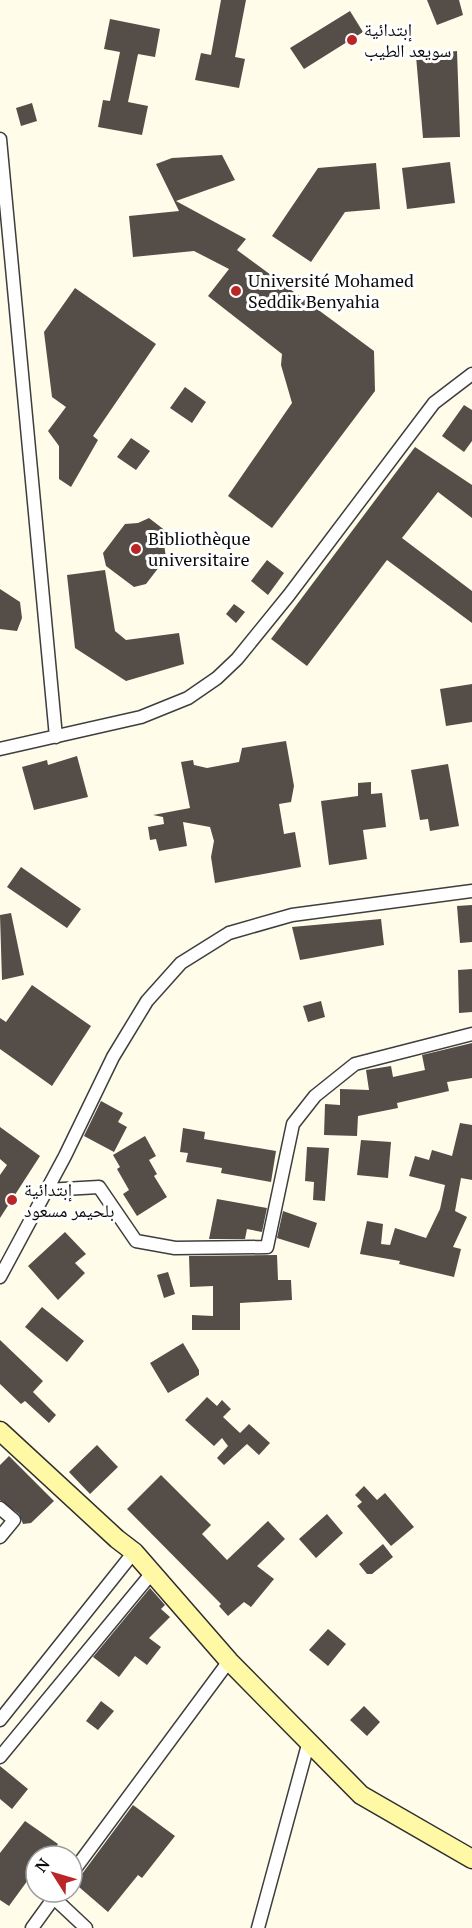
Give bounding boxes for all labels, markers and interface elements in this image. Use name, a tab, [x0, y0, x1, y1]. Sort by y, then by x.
place label: إبتدائية سويعد الطيب	[364, 17, 451, 62]
marker: إبتدائية سويعد الطيب	[345, 33, 359, 47]
place label: Université Mohamed Seddik Benyahia	[248, 268, 414, 313]
marker: Université Mohamed Seddik Benyahia	[229, 284, 243, 298]
place label: Bibliothèque universitaire	[148, 526, 250, 571]
marker: Bibliothèque universitaire	[129, 542, 143, 556]
place label: إبتدائية بلحيمر مسعود	[24, 1177, 114, 1222]
marker: إبتدائية بلحيمر مسعود	[5, 1193, 19, 1207]
north arrow	[24, 1844, 84, 1904]
text: N	[30, 1854, 54, 1876]

